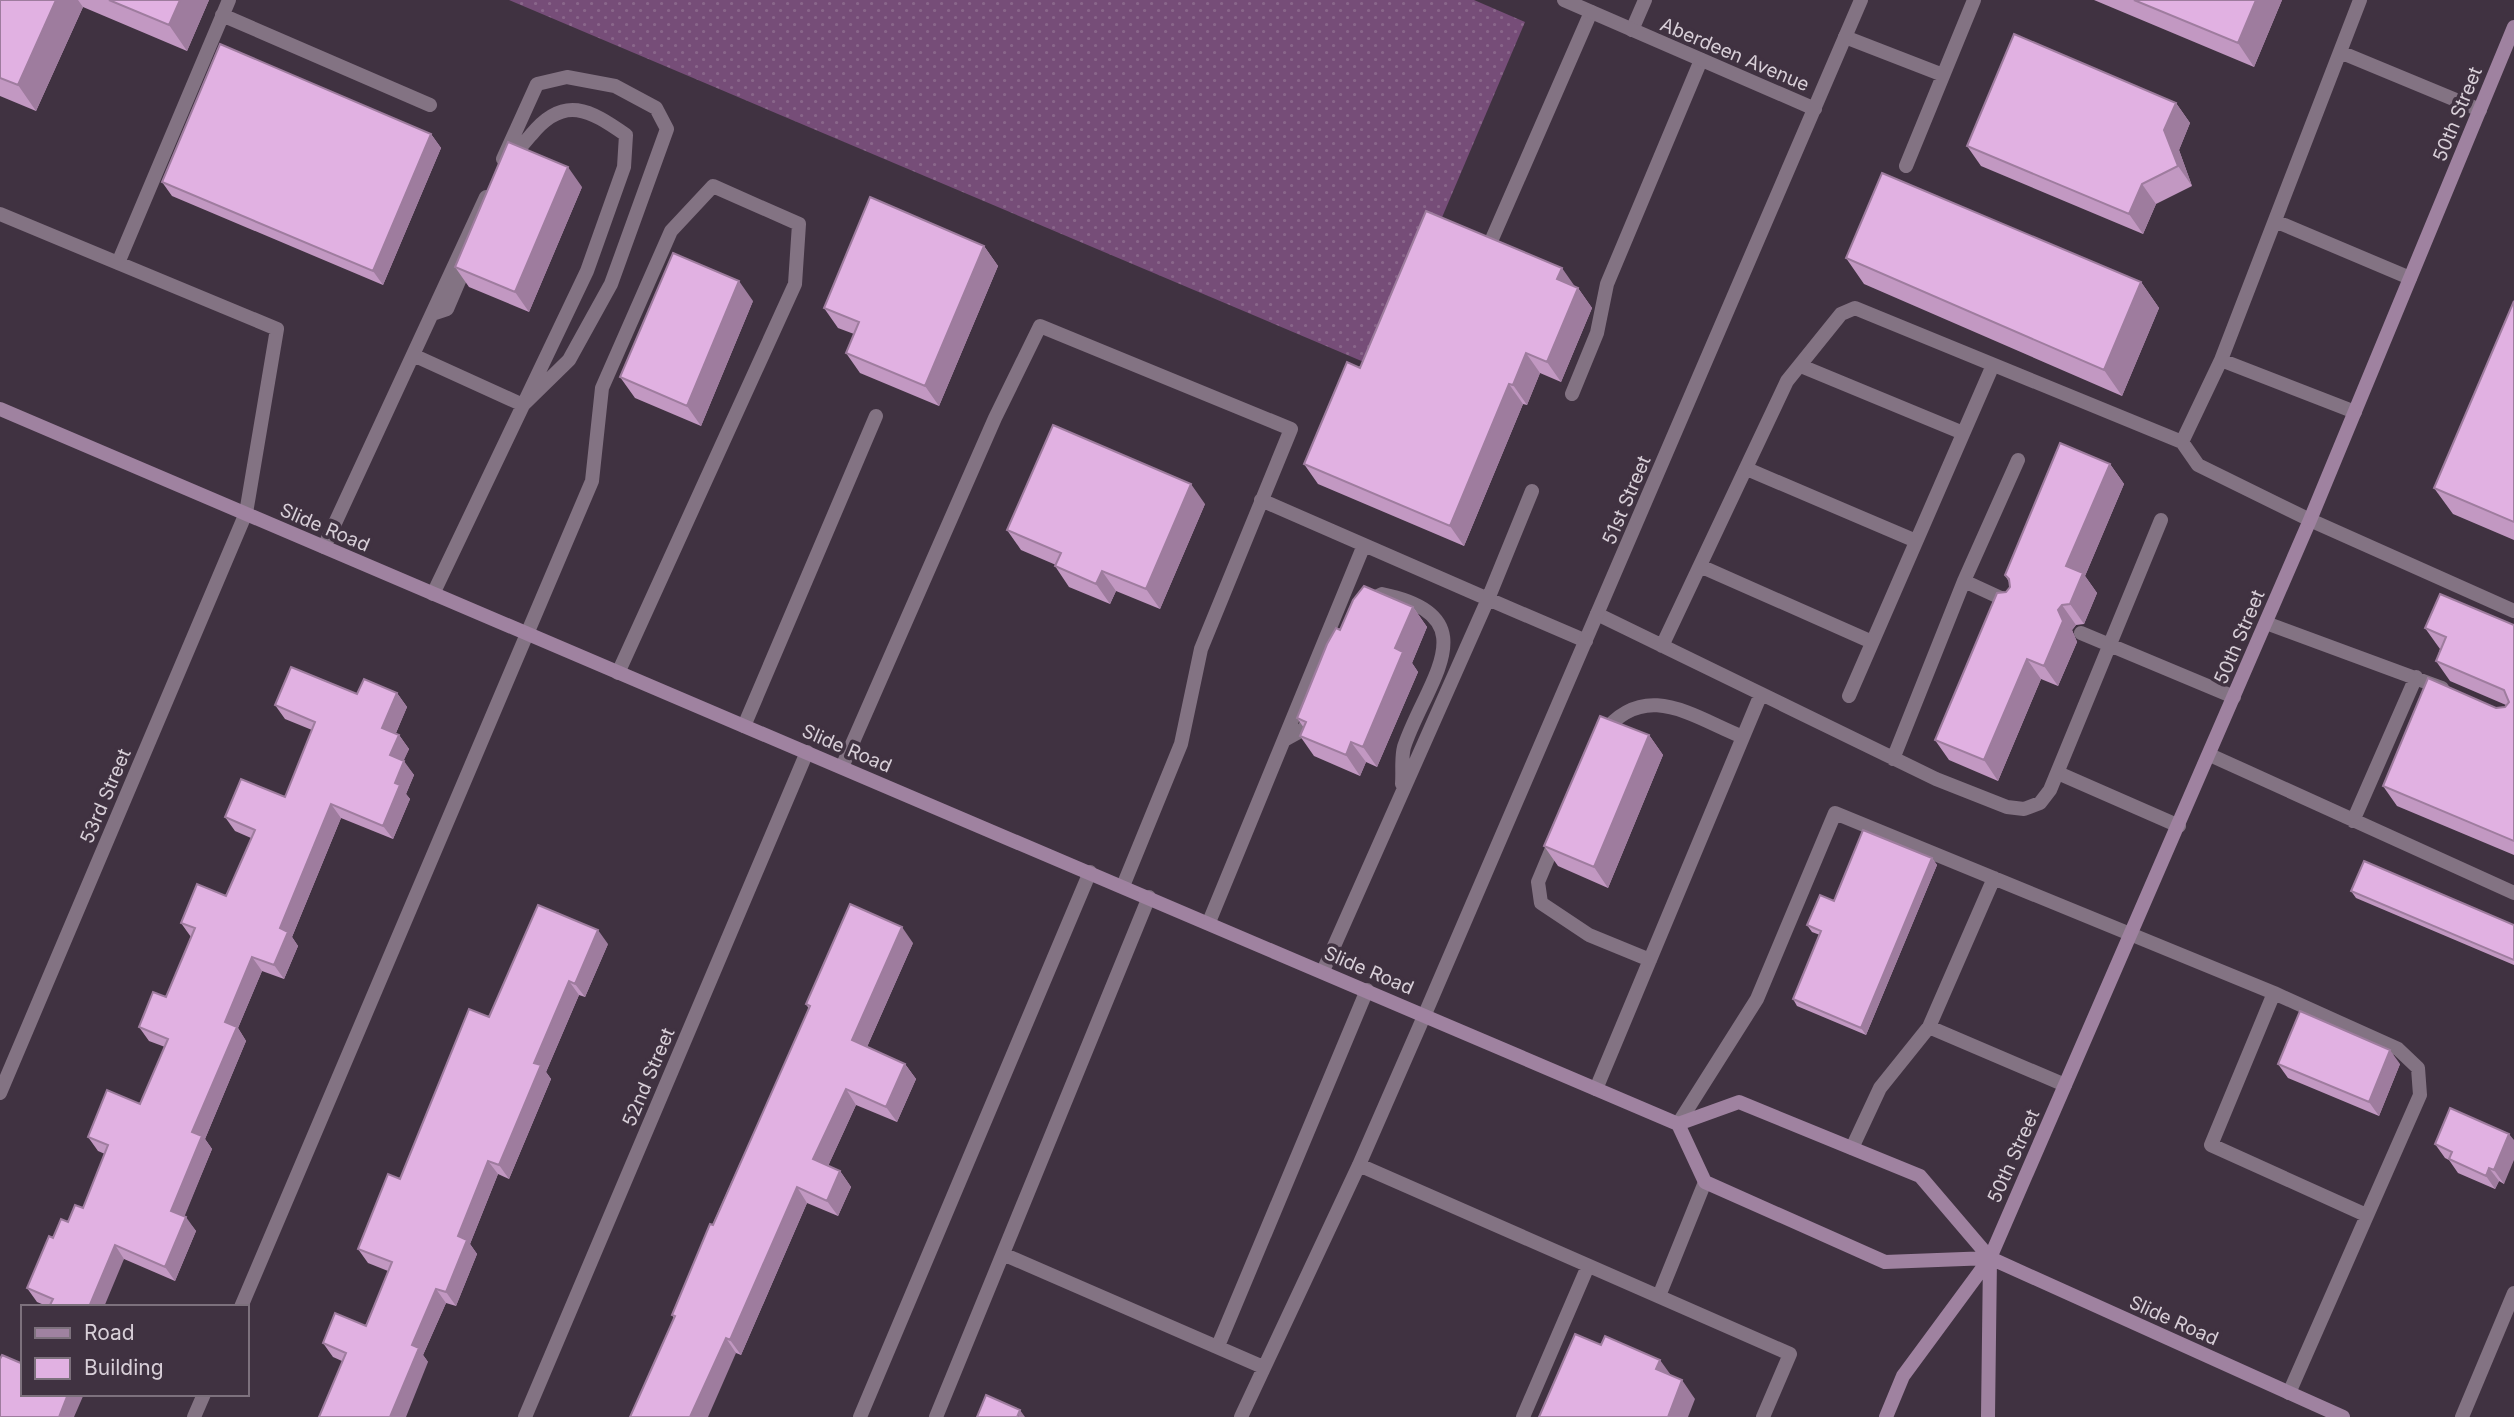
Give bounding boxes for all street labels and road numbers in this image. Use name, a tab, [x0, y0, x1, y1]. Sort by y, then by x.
street label: Aberdeen Avenue	[1657, 13, 1813, 96]
street label: 50th Street	[2428, 63, 2487, 165]
street label: 51st Street	[1597, 452, 1656, 548]
street label: Slide Road	[276, 498, 373, 557]
street label: 50th Street	[2209, 587, 2270, 688]
street label: Slide Road	[798, 719, 895, 778]
street label: 53rd Street	[75, 745, 136, 847]
street label: Slide Road	[1320, 941, 1417, 1000]
street label: 52nd Street	[617, 1024, 680, 1130]
street label: 50th Street	[1983, 1106, 2044, 1207]
street label: Slide Road	[2126, 1291, 2222, 1350]

